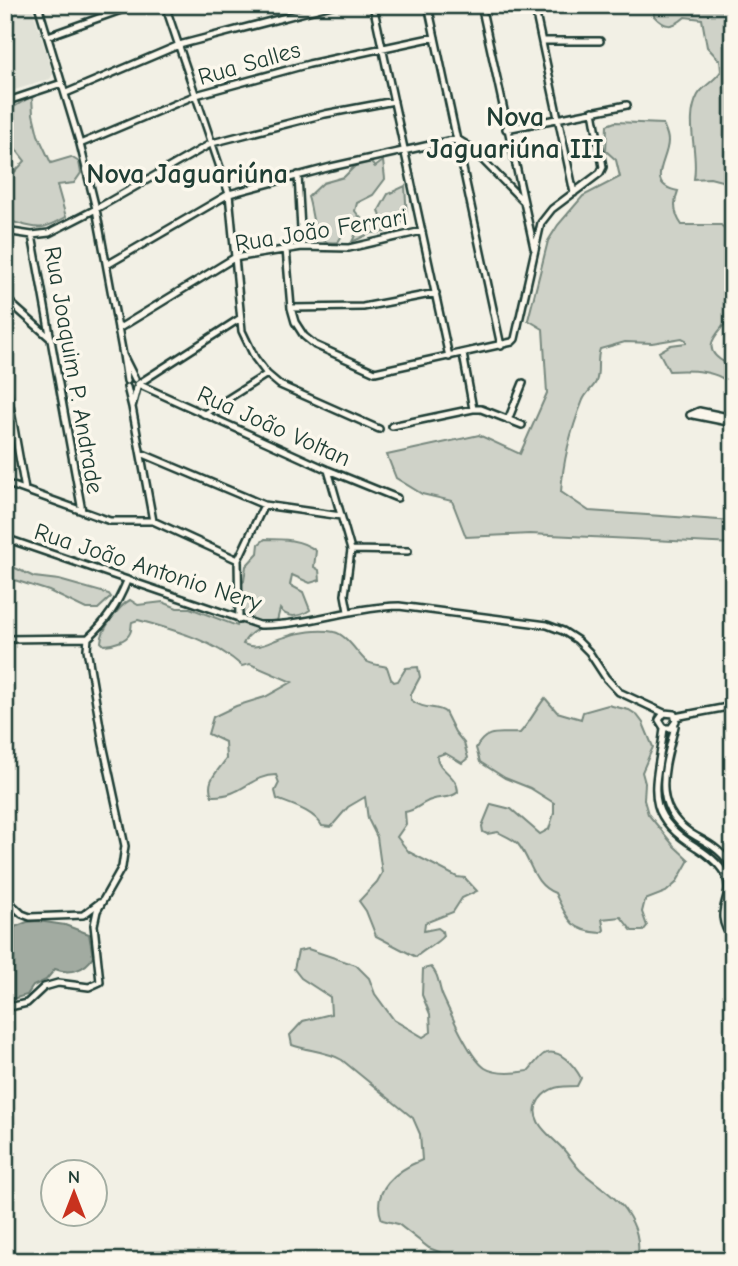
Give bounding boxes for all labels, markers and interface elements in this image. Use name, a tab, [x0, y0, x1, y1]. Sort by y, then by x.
street label: Rua Salles	[195, 35, 303, 91]
district label: Nova Jaguariúna III	[426, 101, 604, 165]
district label: Nova Jaguariúna	[86, 158, 288, 190]
street label: Rua João Ferrari	[233, 203, 409, 257]
street label: Rua Joaquim P. Andrade	[38, 244, 110, 496]
street label: Rua João Voltan	[193, 380, 355, 472]
street label: Rua João Antonio Nery	[31, 517, 265, 617]
north arrow	[38, 1158, 108, 1228]
text: N	[68, 1166, 80, 1188]

